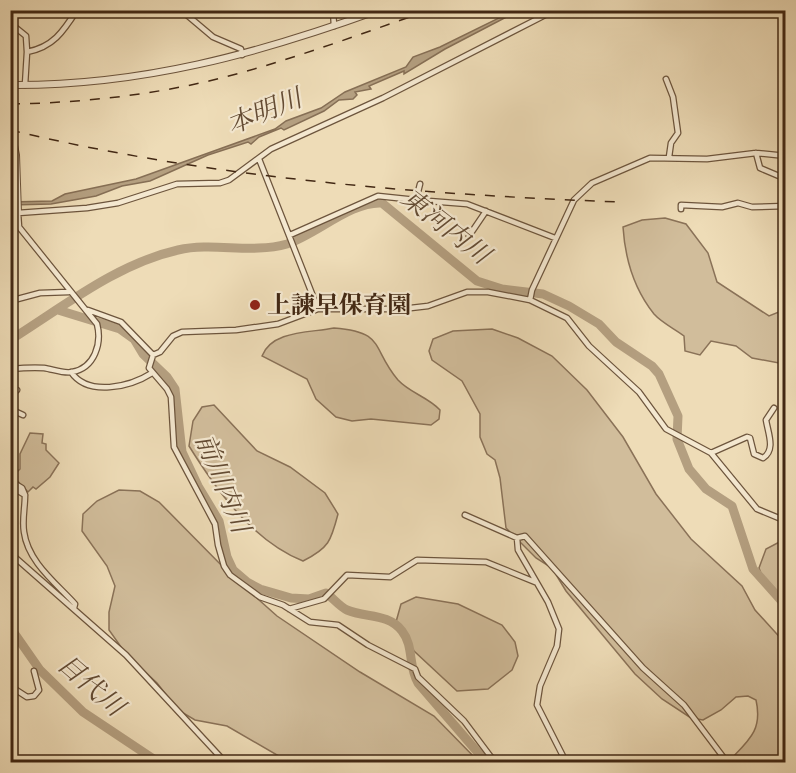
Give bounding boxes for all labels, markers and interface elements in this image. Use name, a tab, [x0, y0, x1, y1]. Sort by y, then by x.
water label: 本明川	[222, 80, 310, 144]
water label: 東河内川	[393, 181, 499, 276]
place label: 上諫早保育園	[267, 290, 411, 324]
marker: 上諫早保育園	[248, 298, 262, 312]
water label: 前川内川	[185, 429, 258, 541]
water label: 目代川	[48, 647, 133, 728]

